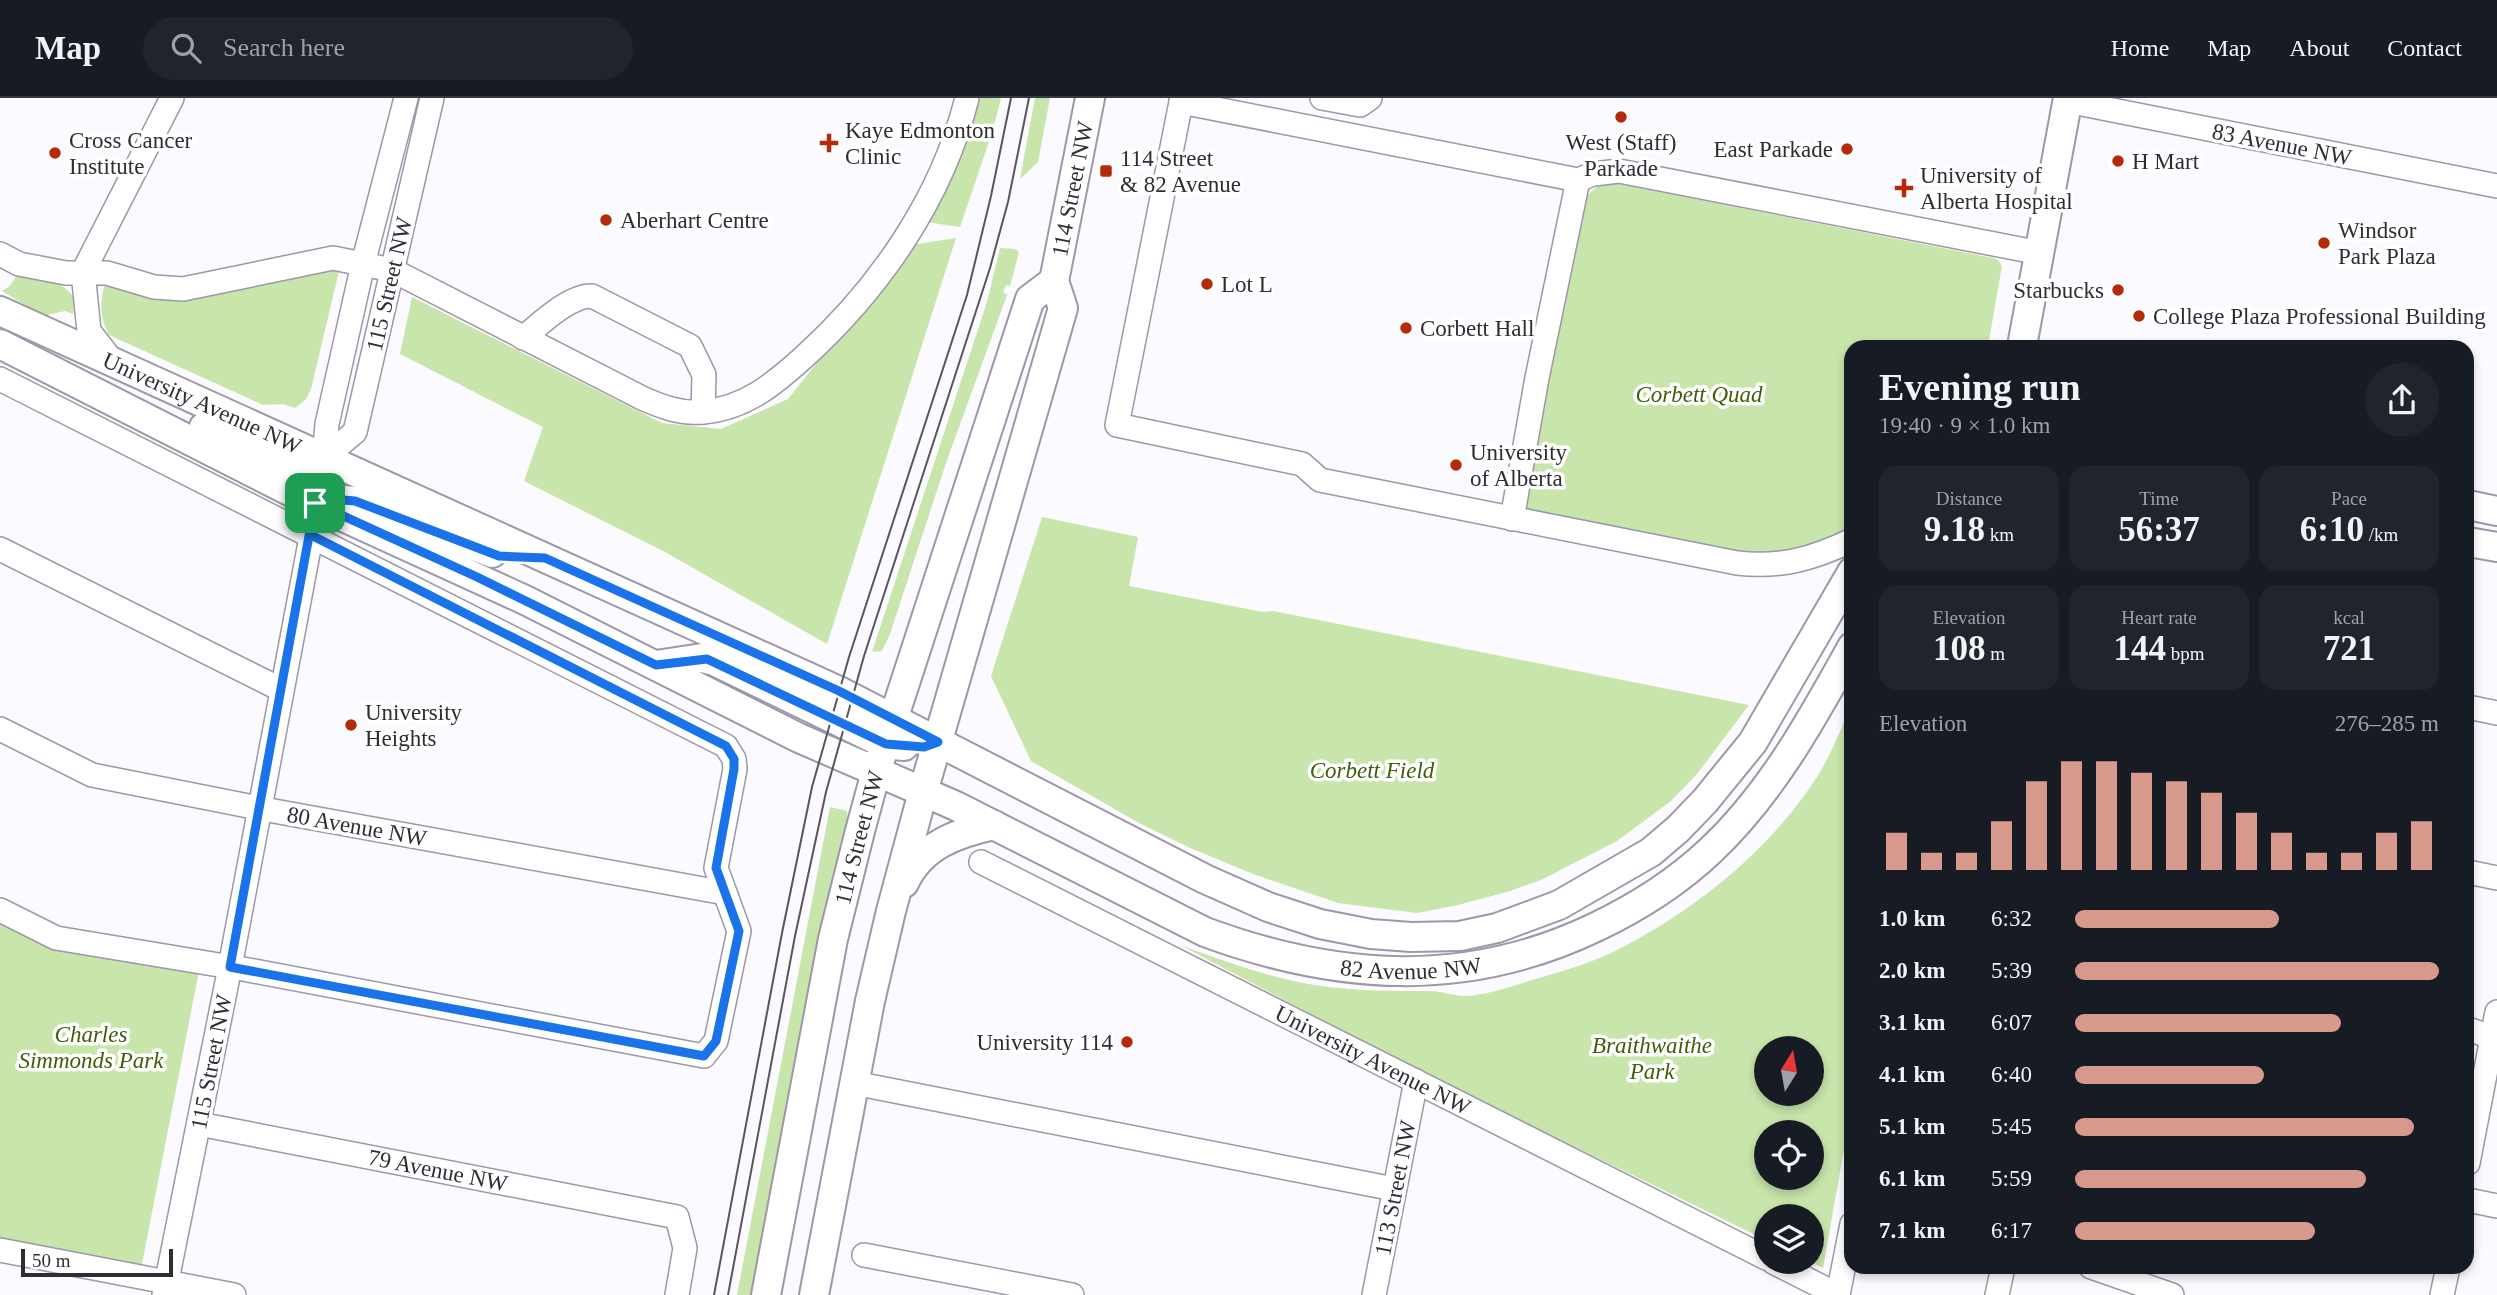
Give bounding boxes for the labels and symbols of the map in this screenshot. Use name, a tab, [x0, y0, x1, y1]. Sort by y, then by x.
marker: West (Staff) Parkade	[1613, 109, 1629, 125]
place label: Kaye Edmonton Clinic	[845, 118, 996, 169]
street label: 114 Street NW	[1047, 119, 1098, 259]
street label: 83 Avenue NW	[2210, 119, 2354, 170]
place label: Cross Cancer Institute	[69, 128, 193, 179]
place label: West (Staff) Parkade	[1566, 130, 1676, 181]
marker: Kaye Edmonton Clinic	[819, 133, 839, 153]
place label: East Parkade	[1714, 137, 1833, 162]
marker: East Parkade	[1839, 141, 1855, 157]
marker: Cross Cancer Institute	[47, 145, 63, 161]
place label: 114 Street & 82 Avenue	[1120, 146, 1241, 197]
place label: H Mart	[2132, 149, 2200, 174]
marker: H Mart	[2110, 153, 2126, 169]
marker: 114 Street & 82 Avenue	[1098, 163, 1114, 179]
place label: University of Alberta Hospital	[1920, 163, 2073, 214]
marker: University of Alberta Hospital	[1894, 178, 1914, 198]
place label: Aberhart Centre	[620, 208, 769, 233]
marker: Aberhart Centre	[598, 212, 614, 228]
street label: 115 Street NW	[362, 214, 417, 354]
place label: Windsor Park Plaza	[2338, 218, 2436, 269]
marker: Windsor Park Plaza	[2316, 235, 2332, 251]
place label: Lot L	[1221, 272, 1273, 297]
marker: Lot L	[1199, 276, 1215, 292]
place label: Starbucks	[2013, 278, 2104, 303]
marker: Starbucks	[2110, 282, 2126, 298]
place label: College Plaza Professional Building	[2153, 304, 2486, 329]
marker: College Plaza Professional Building	[2131, 308, 2147, 324]
place label: Corbett Hall	[1420, 316, 1534, 341]
marker: Corbett Hall	[1398, 320, 1414, 336]
street label: University Avenue NW	[99, 347, 306, 459]
park label: Corbett Quad	[1635, 382, 1763, 407]
place label: University of Alberta	[1470, 440, 1568, 491]
marker: University of Alberta	[1448, 457, 1464, 473]
pin	[285, 473, 345, 533]
place label: University Heights	[365, 700, 463, 751]
marker: University Heights	[343, 717, 359, 733]
park label: Corbett Field	[1310, 758, 1435, 783]
street label: 114 Street NW	[830, 768, 889, 907]
street label: 80 Avenue NW	[285, 802, 429, 851]
street label: 82 Avenue NW	[1339, 953, 1484, 984]
street label: 115 Street NW	[186, 992, 237, 1132]
street label: University Avenue NW	[1271, 1000, 1475, 1120]
park label: Charles Simmonds Park	[18, 1022, 164, 1073]
place label: University 114	[977, 1030, 1113, 1055]
park label: Braithwaithe Park	[1592, 1033, 1712, 1084]
marker: University 114	[1119, 1034, 1135, 1050]
north arrow	[1754, 1036, 1824, 1106]
street label: 113 Street NW	[1370, 1118, 1421, 1258]
street label: 79 Avenue NW	[366, 1145, 510, 1196]
scale bar	[21, 1246, 173, 1278]

